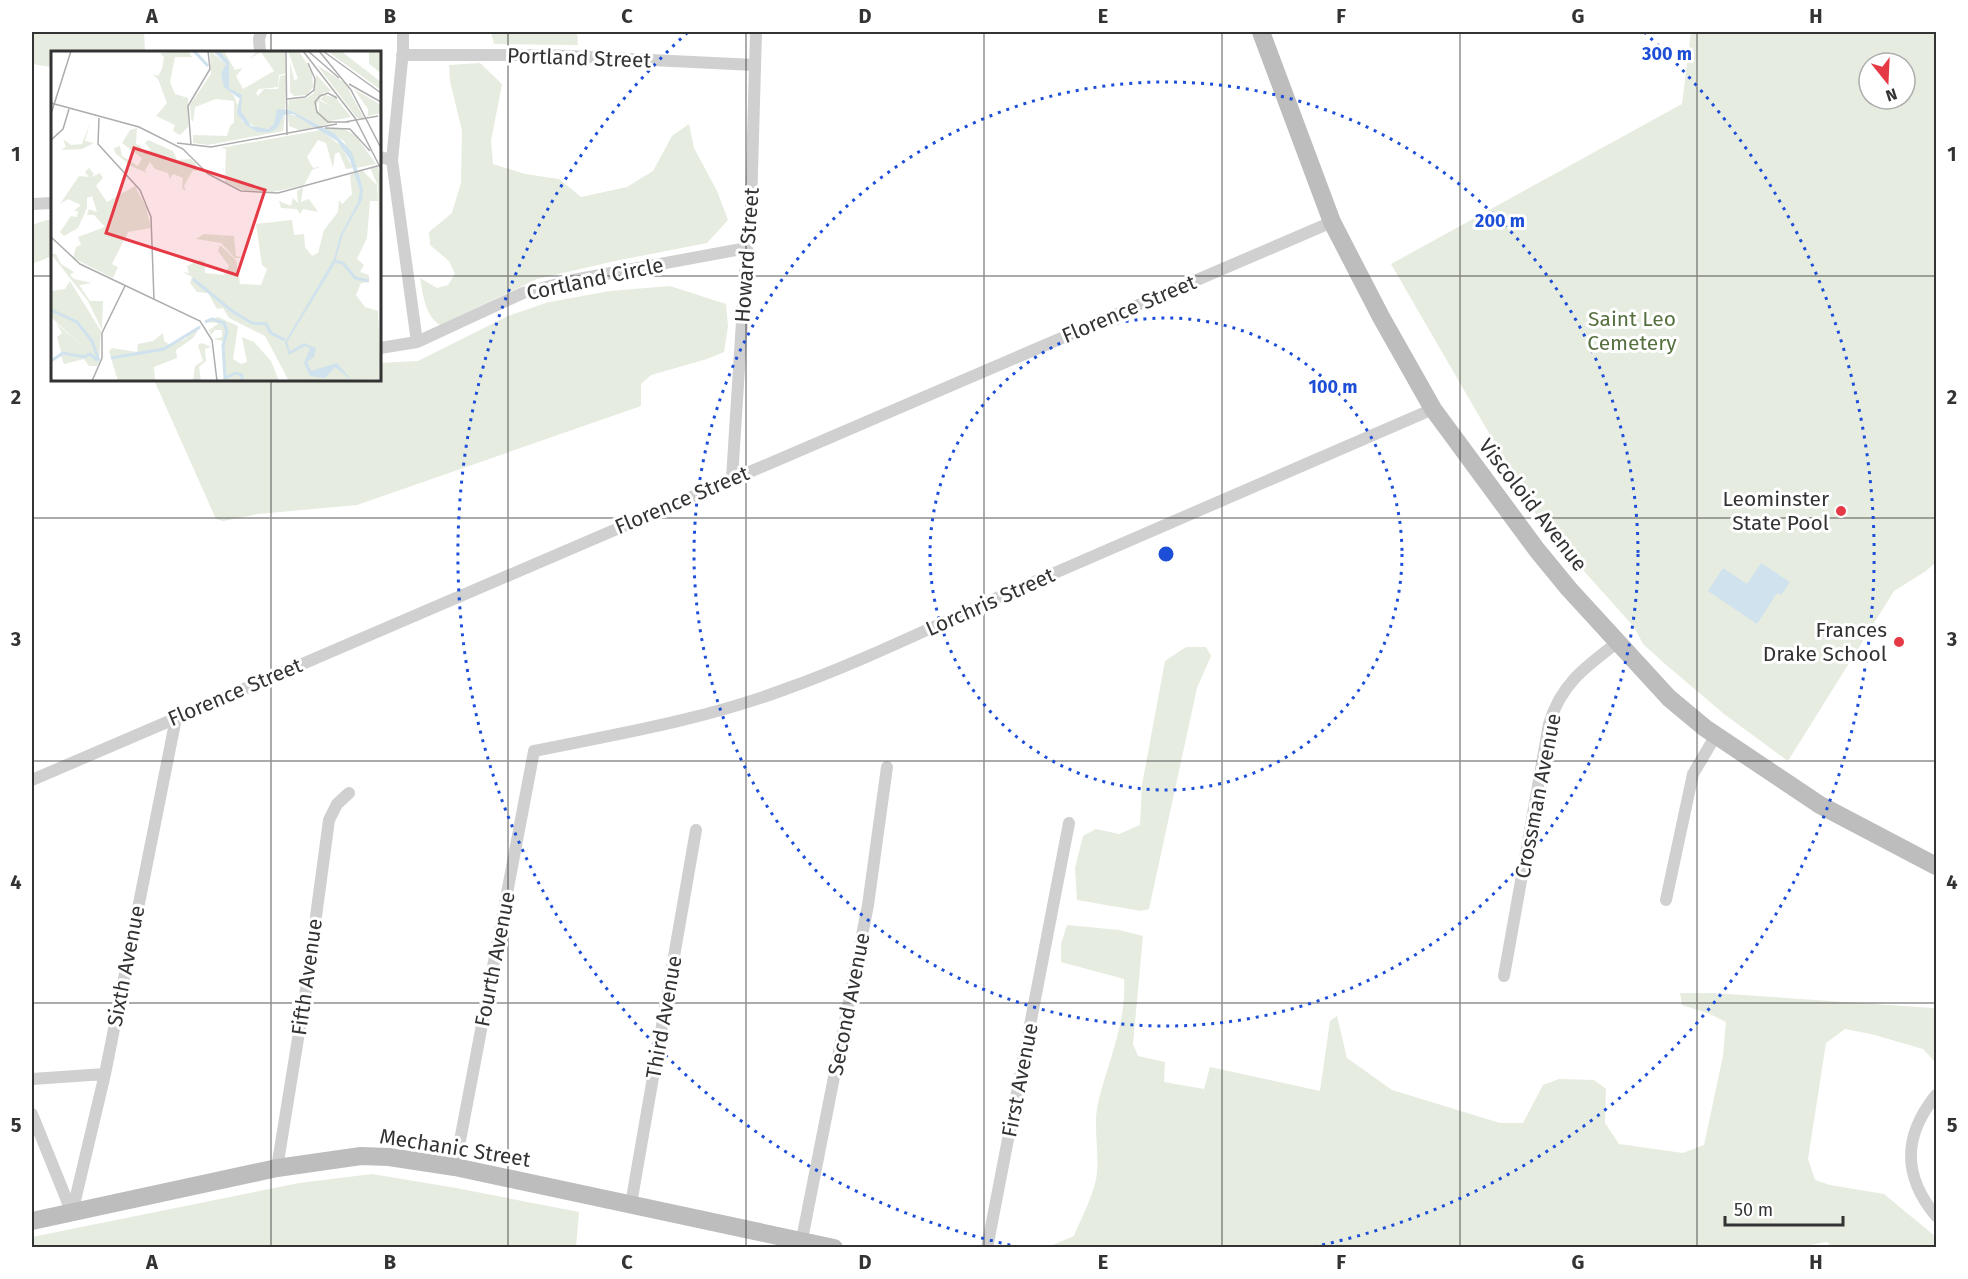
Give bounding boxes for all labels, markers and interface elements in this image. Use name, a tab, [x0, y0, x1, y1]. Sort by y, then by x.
text: A	[145, 4, 159, 28]
text: B	[384, 4, 396, 28]
text: C	[621, 4, 633, 28]
text: D	[858, 4, 872, 28]
text: E	[1098, 4, 1108, 28]
text: F	[1336, 4, 1346, 28]
text: G	[1572, 4, 1584, 28]
text: H	[1809, 4, 1823, 28]
street label: Portland Street	[506, 42, 652, 74]
text: 300 m	[1641, 43, 1692, 65]
inset map	[51, 51, 381, 381]
north arrow	[1857, 51, 1917, 111]
text: N	[1884, 84, 1899, 105]
text: 1	[11, 142, 21, 166]
text: 1	[1947, 142, 1957, 166]
street label: Howard Street	[729, 186, 765, 323]
text: 200 m	[1475, 210, 1525, 232]
street label: Cortland Circle	[524, 252, 666, 306]
street label: Florence Street	[1058, 269, 1200, 349]
park label: Saint Leo Cemetery	[1587, 306, 1677, 356]
text: 100 m	[1309, 376, 1357, 398]
text: 2	[11, 385, 21, 409]
text: 2	[1947, 385, 1957, 409]
street label: Viscoloid Avenue	[1473, 433, 1593, 577]
street label: Florence Street	[611, 460, 753, 540]
place label: Leominster State Pool	[1723, 486, 1829, 536]
marker: Leominster State Pool	[1834, 504, 1848, 518]
centre of rings	[1156, 544, 1176, 564]
street label: Lorchris Street	[921, 562, 1059, 642]
place label: Frances Drake School	[1763, 617, 1887, 667]
text: 3	[10, 627, 21, 651]
text: 3	[1946, 627, 1957, 651]
marker: Frances Drake School	[1892, 635, 1906, 649]
street label: Florence Street	[164, 652, 306, 732]
street label: Crossman Avenue	[1509, 711, 1567, 881]
text: 4	[10, 870, 22, 894]
text: 4	[1946, 870, 1958, 894]
street label: Fourth Avenue	[469, 889, 521, 1029]
street label: Sixth Avenue	[102, 903, 150, 1029]
street label: Fifth Avenue	[286, 917, 328, 1037]
street label: Second Avenue	[822, 930, 876, 1078]
street label: Third Avenue	[640, 953, 688, 1081]
street label: First Avenue	[996, 1021, 1044, 1139]
text: 5	[11, 1113, 22, 1137]
text: 5	[1947, 1113, 1958, 1137]
street label: Mechanic Street	[378, 1123, 533, 1173]
scale bar	[1725, 1189, 1844, 1227]
text: 50 m	[1734, 1199, 1773, 1221]
text: A	[145, 1250, 159, 1274]
text: B	[384, 1250, 396, 1274]
text: C	[621, 1250, 633, 1274]
text: D	[858, 1250, 872, 1274]
text: E	[1098, 1250, 1108, 1274]
text: F	[1336, 1250, 1346, 1274]
text: G	[1572, 1250, 1584, 1274]
text: H	[1809, 1250, 1823, 1274]

